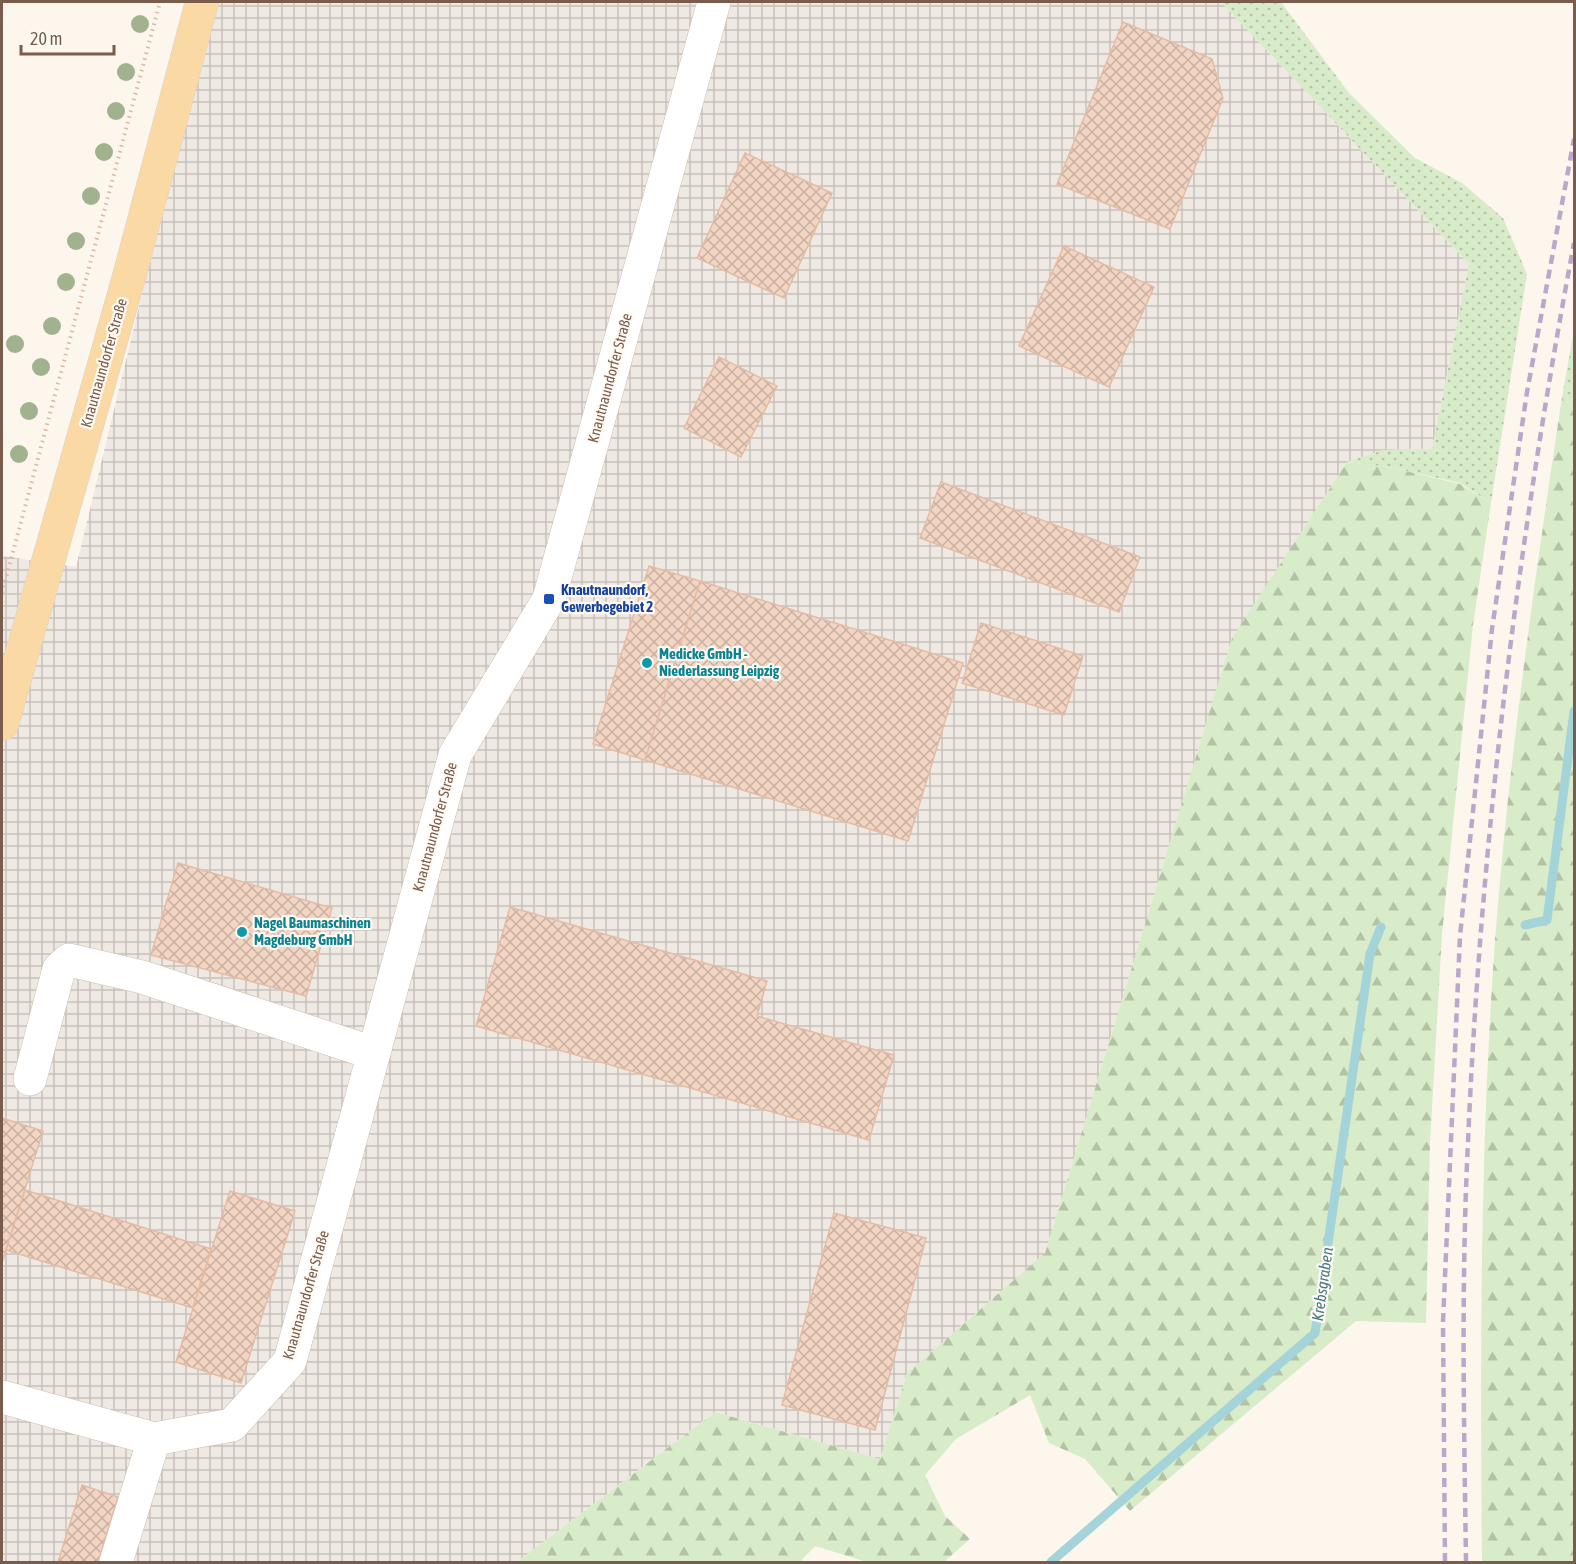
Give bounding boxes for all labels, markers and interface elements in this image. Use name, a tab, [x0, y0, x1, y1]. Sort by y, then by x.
scale bar	[21, 18, 114, 56]
text: 20 m	[30, 28, 62, 49]
street label: Knautnaundorfer Straße	[77, 296, 130, 429]
street label: Knautnaundorfer Straße	[584, 311, 635, 444]
place label: Knautnaundorf, Gewerbegebiet 2	[561, 581, 653, 615]
marker: Knautnaundorf, Gewerbegebiet 2	[542, 592, 556, 606]
place label: Medicke GmbH - Niederlassung Leipzig	[659, 645, 780, 679]
marker: Medicke GmbH - Niederlassung Leipzig	[640, 656, 654, 670]
street label: Knautnaundorfer Straße	[409, 760, 460, 893]
place label: Nagel Baumaschinen Magdeburg GmbH	[254, 914, 371, 948]
marker: Nagel Baumaschinen Magdeburg GmbH	[235, 925, 249, 939]
street label: Knautnaundorfer Straße	[279, 1228, 332, 1361]
water label: Krebsgraben	[1308, 1246, 1337, 1322]

